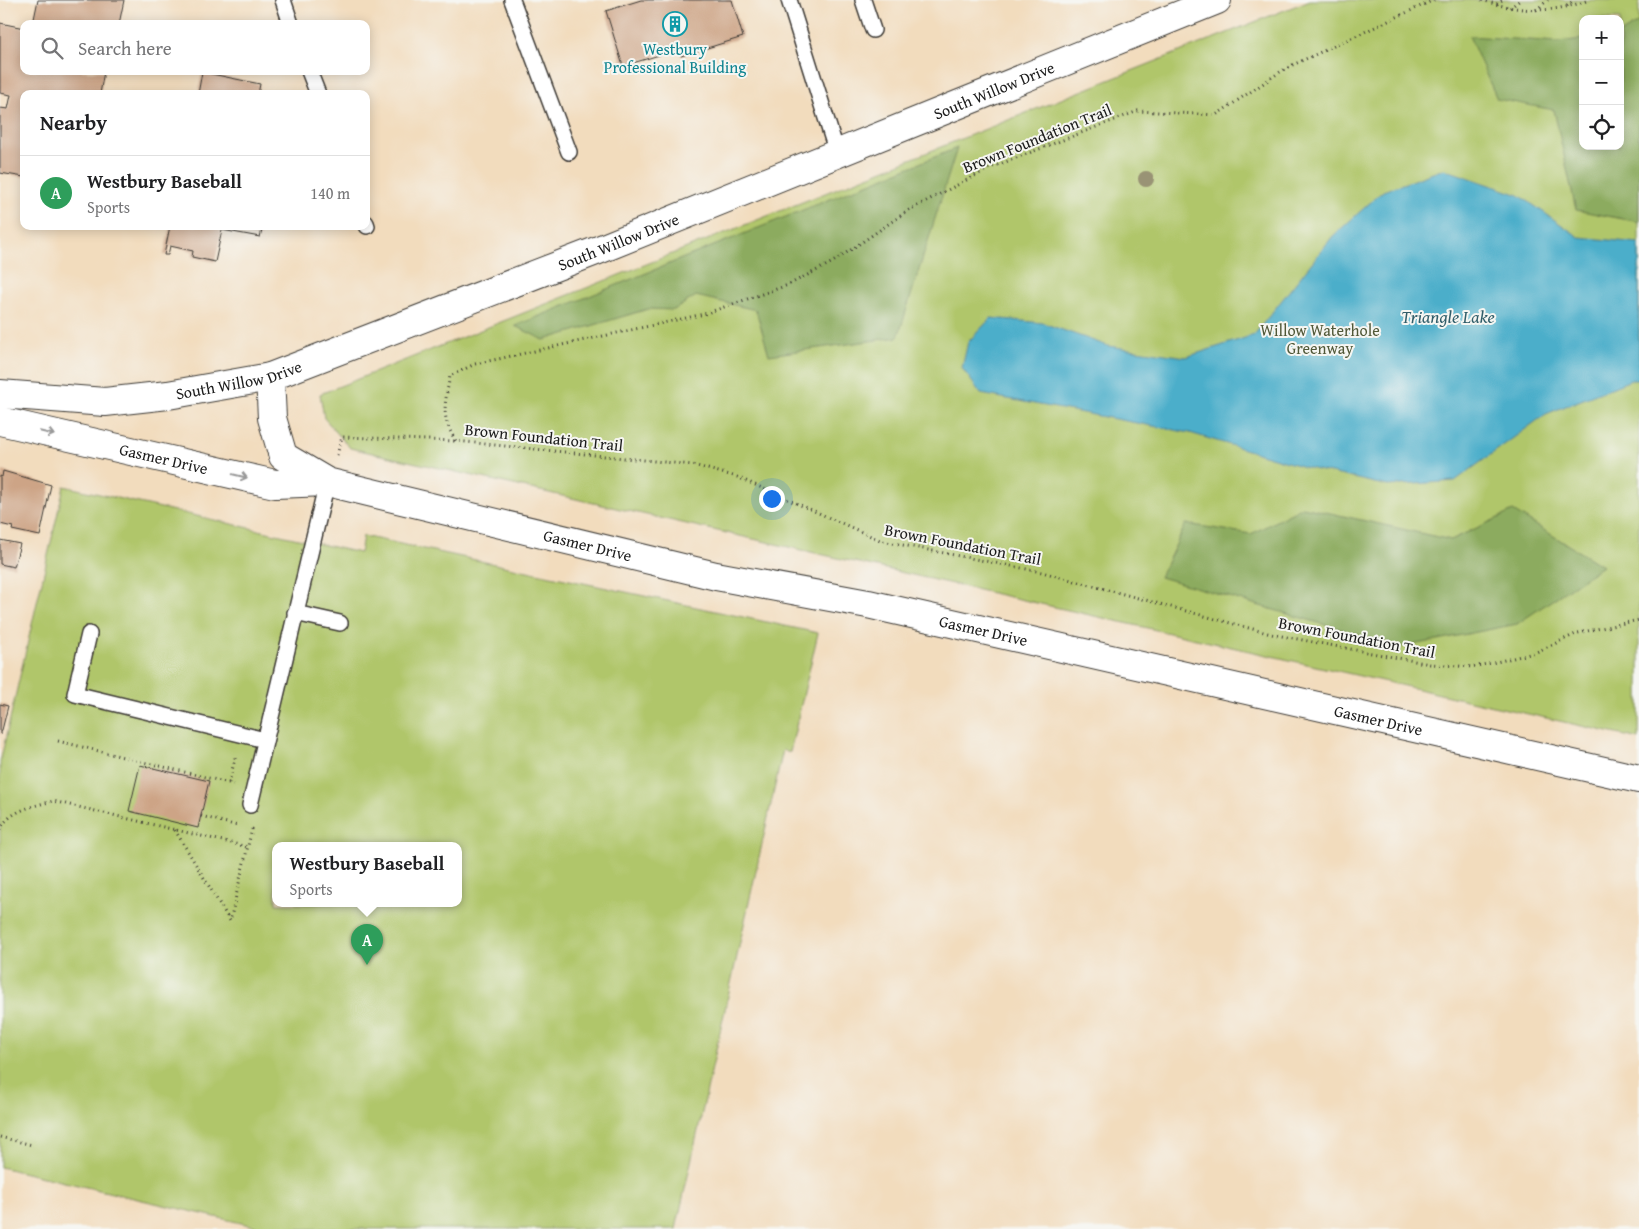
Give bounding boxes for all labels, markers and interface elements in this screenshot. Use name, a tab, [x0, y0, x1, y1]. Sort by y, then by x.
building icon: Westbury Professional Building	[662, 11, 688, 37]
map controls	[1579, 15, 1624, 150]
button: +	[1579, 15, 1624, 60]
search box	[20, 20, 370, 75]
icon: search	[38, 34, 66, 62]
text: Search here	[78, 34, 172, 62]
place label: Westbury Professional Building	[604, 37, 746, 79]
street label: South Willow Drive	[930, 55, 1058, 125]
button: −	[1579, 60, 1624, 105]
street label: Brown Foundation Trail	[959, 97, 1116, 179]
button: locate	[1579, 105, 1624, 150]
text: Nearby	[40, 107, 107, 138]
text: Westbury Baseball	[87, 167, 242, 195]
text: A	[51, 181, 61, 205]
text: 140 m	[310, 181, 350, 205]
text: Sports	[87, 195, 130, 219]
street label: South Willow Drive	[554, 207, 683, 277]
water label: Triangle Lake	[1401, 303, 1495, 330]
park label: Willow Waterhole Greenway	[1260, 318, 1380, 360]
street label: South Willow Drive	[174, 354, 305, 405]
street label: Brown Foundation Trail	[464, 417, 625, 457]
one-way arrow	[39, 429, 55, 438]
street label: Gasmer Drive	[117, 437, 210, 480]
one-way arrow	[232, 472, 248, 481]
your location	[759, 486, 785, 512]
street label: Brown Foundation Trail	[883, 517, 1044, 571]
street label: Gasmer Drive	[541, 523, 634, 567]
street label: Gasmer Drive	[937, 609, 1030, 652]
street label: Brown Foundation Trail	[1277, 610, 1438, 664]
street label: Gasmer Drive	[1332, 698, 1425, 742]
popup	[272, 842, 462, 907]
text: Westbury Baseball	[290, 849, 444, 877]
text: Sports	[290, 877, 333, 901]
pin: A	[351, 924, 383, 965]

